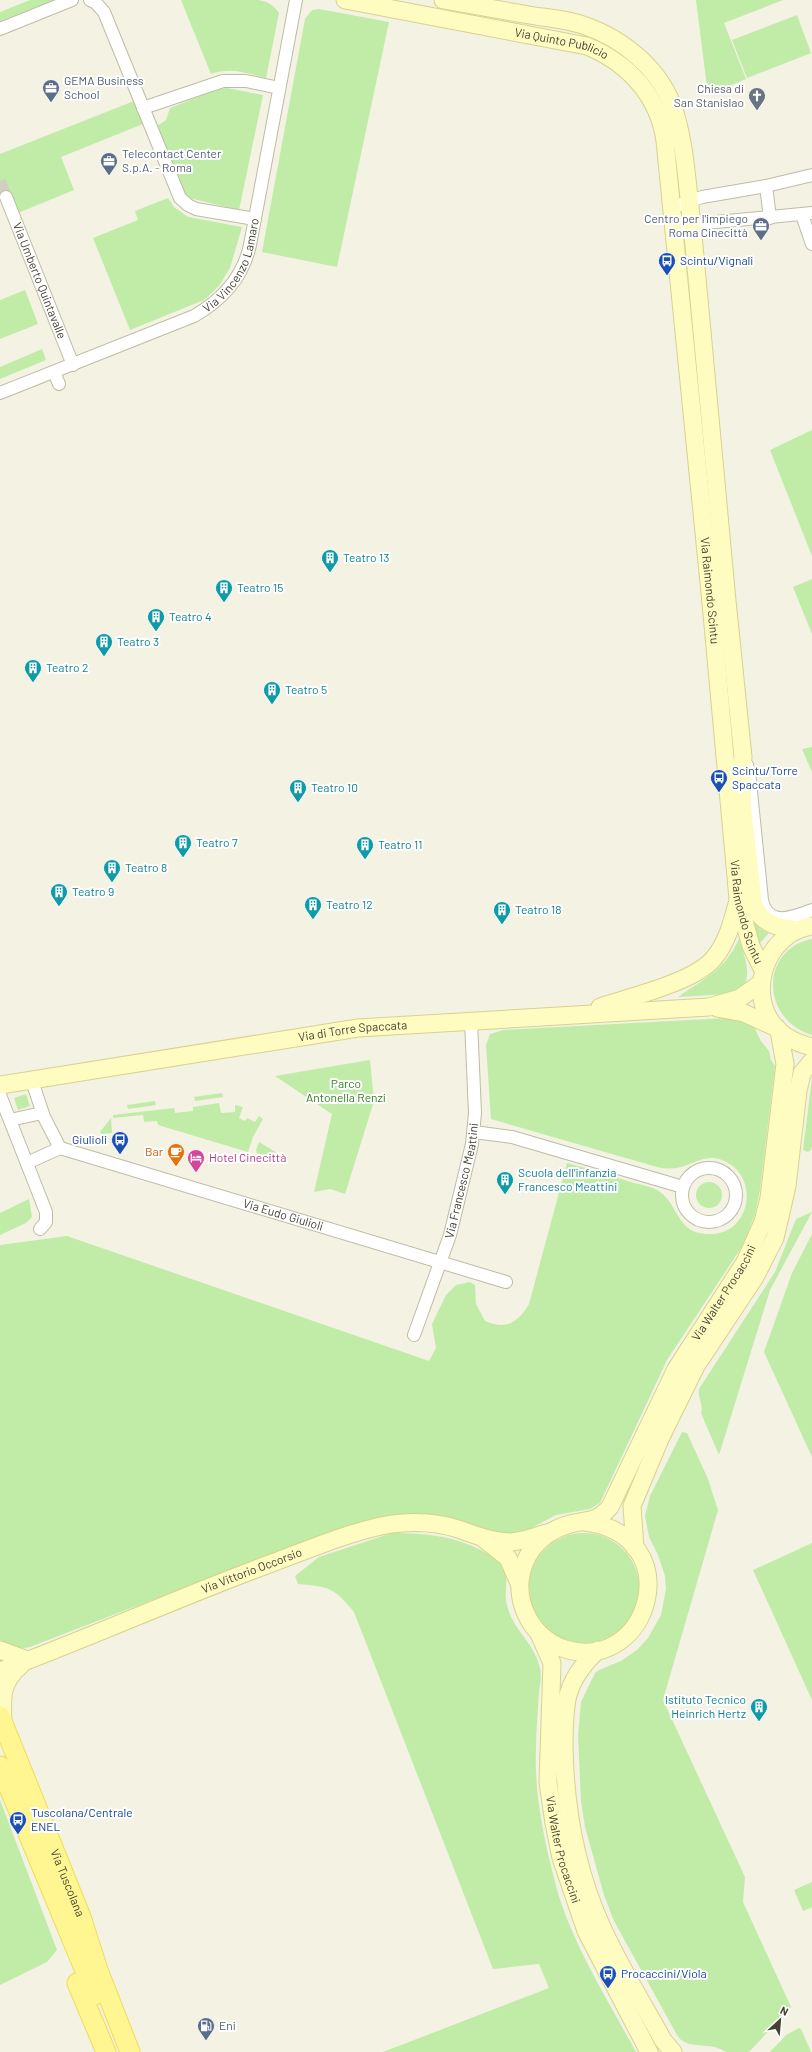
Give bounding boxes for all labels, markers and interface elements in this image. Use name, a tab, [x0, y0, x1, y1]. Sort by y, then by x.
street label: Via Quinto Publicio	[514, 24, 611, 62]
place label: GEMA Business School	[64, 73, 144, 101]
office icon: GEMA Business School	[41, 78, 61, 103]
place label: Chiesa di San Stanislao	[674, 81, 744, 109]
church icon: Chiesa di San Stanislao	[747, 86, 767, 111]
place label: Telecontact Center S.p.A. - Roma	[122, 146, 222, 174]
office icon: Telecontact Center S.p.A. - Roma	[99, 151, 119, 176]
place label: Centro per l'impiego Roma Cinecittà	[644, 211, 748, 239]
office icon: Centro per l'impiego Roma Cinecittà	[751, 216, 771, 241]
street label: Via Vincenzo Lamaro	[200, 217, 261, 315]
street label: Via Umberto Quintavalle	[11, 220, 70, 340]
bus stop icon: Scintu/Vignali	[657, 251, 677, 276]
place label: Scintu/Vignali	[680, 253, 753, 267]
street label: Via Raimondo Scintu	[698, 537, 723, 645]
building icon: Teatro 13	[320, 548, 340, 573]
place label: Teatro 13	[343, 550, 389, 564]
building icon: Teatro 15	[214, 578, 234, 603]
place label: Teatro 15	[237, 580, 283, 594]
building icon: Teatro 4	[146, 607, 166, 632]
place label: Teatro 4	[169, 609, 212, 623]
building icon: Teatro 3	[94, 632, 114, 657]
place label: Teatro 3	[117, 634, 159, 648]
building icon: Teatro 2	[23, 658, 43, 683]
place label: Teatro 2	[46, 660, 88, 674]
building icon: Teatro 5	[262, 680, 282, 705]
place label: Teatro 5	[285, 682, 327, 696]
place label: Scintu/Torre Spaccata	[732, 763, 798, 791]
bus stop icon: Scintu/Torre Spaccata	[709, 768, 729, 793]
building icon: Teatro 10	[288, 778, 308, 803]
place label: Teatro 10	[311, 780, 358, 794]
building icon: Teatro 7	[173, 833, 193, 858]
place label: Teatro 7	[196, 835, 238, 849]
building icon: Teatro 11	[355, 835, 375, 860]
place label: Teatro 11	[378, 837, 422, 851]
building icon: Teatro 8	[102, 858, 122, 883]
street label: Via Raimondo Scintu	[728, 859, 767, 966]
place label: Teatro 8	[125, 860, 167, 874]
building icon: Teatro 9	[49, 882, 69, 907]
place label: Teatro 9	[72, 884, 114, 898]
building icon: Teatro 12	[303, 895, 323, 920]
place label: Teatro 12	[326, 897, 373, 911]
building icon: Teatro 18	[492, 900, 512, 925]
place label: Teatro 18	[515, 902, 561, 916]
street label: Via di Torre Spaccata	[297, 1017, 408, 1043]
park label: Parco Antonella Renzi	[306, 1076, 386, 1104]
street label: Via Francesco Meattini	[441, 1122, 480, 1240]
bus stop icon: Giulioli	[110, 1130, 130, 1155]
place label: Giulioli	[72, 1132, 107, 1146]
cafe icon: Bar	[166, 1142, 186, 1167]
place label: Bar	[145, 1144, 164, 1158]
hotel icon: Hotel Cinecittà	[186, 1148, 206, 1173]
place label: Hotel Cinecittà	[209, 1150, 286, 1164]
place label: Scuola dell'infanzia Francesco Meattini	[518, 1165, 617, 1193]
building icon: Scuola dell'infanzia Francesco Meattini	[495, 1170, 515, 1195]
street label: Via Eudo Giulioli	[242, 1195, 325, 1233]
street label: Via Walter Procaccini	[688, 1242, 758, 1343]
street label: Via Vittorio Occorsio	[199, 1544, 303, 1596]
place label: Istituto Tecnico Heinrich Hertz	[665, 1692, 746, 1720]
building icon: Istituto Tecnico Heinrich Hertz	[749, 1697, 769, 1722]
street label: Via Walter Procaccini	[544, 1795, 584, 1905]
place label: Tuscolana/Centrale ENEL	[31, 1805, 133, 1833]
bus stop icon: Tuscolana/Centrale ENEL	[8, 1810, 28, 1835]
street label: Via Tuscolana	[48, 1847, 88, 1918]
bus stop icon: Procaccini/Viola	[598, 1964, 618, 1989]
place label: Procaccini/Viola	[621, 1966, 707, 1980]
north arrow	[760, 2000, 800, 2040]
text: N	[778, 2003, 791, 2018]
fuel station icon: Eni	[196, 2016, 216, 2041]
place label: Eni	[219, 2018, 236, 2032]

